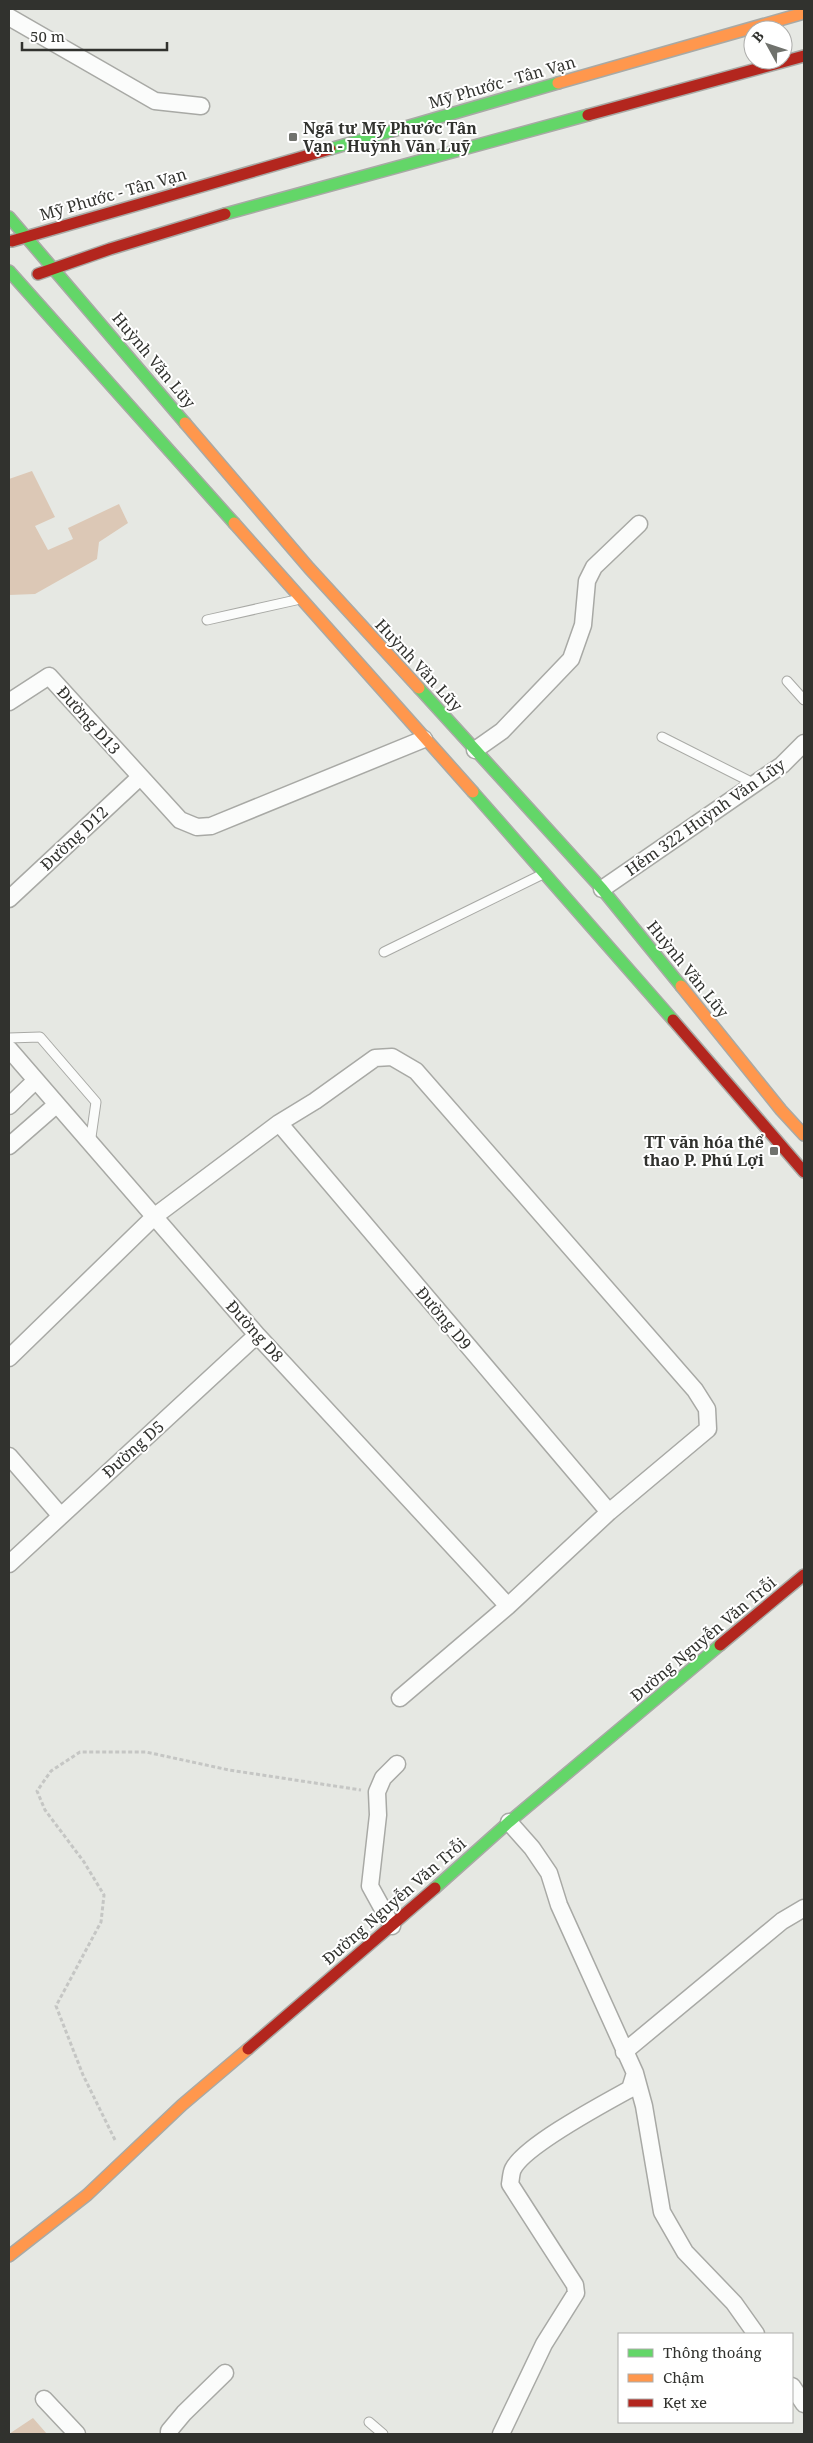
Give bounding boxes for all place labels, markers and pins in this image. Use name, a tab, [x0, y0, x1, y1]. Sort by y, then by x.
place label: Ngã tư Mỹ Phước Tân Vạn - Huỳnh Văn Luỹ	[303, 117, 477, 157]
marker: Ngã tư Mỹ Phước Tân Vạn - Huỳnh Văn Luỹ	[287, 131, 299, 143]
place label: TT văn hóa thể thao P. Phú Lợi	[643, 1131, 764, 1171]
marker: TT văn hóa thể thao P. Phú Lợi	[768, 1145, 780, 1157]

